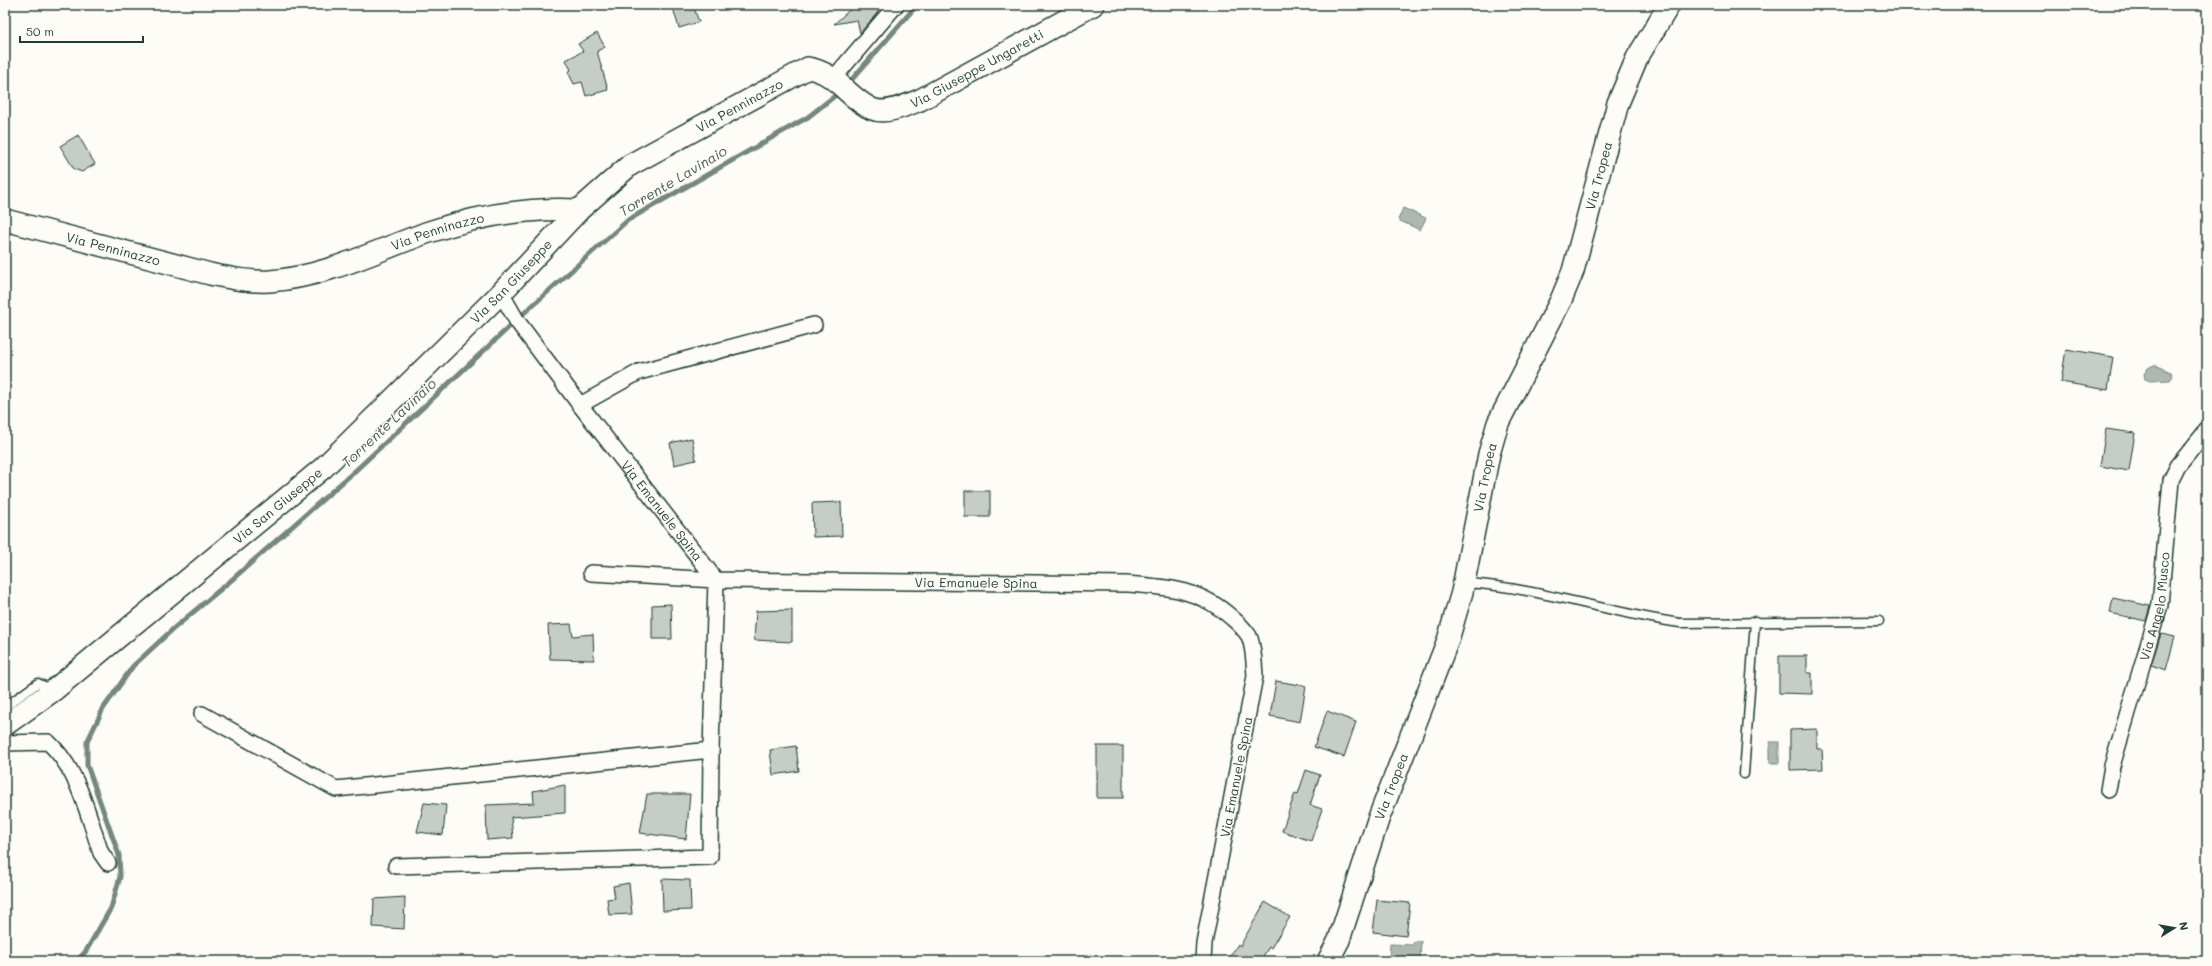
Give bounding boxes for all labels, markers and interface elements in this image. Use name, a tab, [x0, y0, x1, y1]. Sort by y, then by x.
scale bar	[20, 18, 143, 44]
text: 50 m	[26, 23, 54, 39]
street label: Via Giuseppe Ungaretti	[908, 25, 1046, 111]
street label: Via Penninazzo	[693, 74, 786, 136]
street label: Via Tropea	[1581, 140, 1615, 212]
water label: Torrente Lavinaio	[615, 141, 730, 220]
street label: Via Penninazzo	[388, 208, 486, 253]
street label: Via Penninazzo	[65, 228, 163, 269]
street label: Via San Giuseppe	[466, 235, 555, 327]
water label: Torrente Lavinaio	[337, 374, 440, 471]
street label: Via Tropea	[1469, 440, 1500, 513]
street label: Via Emanuele Spina	[618, 456, 707, 564]
street label: Via San Giuseppe	[229, 463, 325, 547]
street label: Via Angelo Musco	[2135, 551, 2173, 663]
street label: Via Emanuele Spina	[914, 573, 1038, 591]
street label: Via Emanuele Spina	[1215, 715, 1256, 839]
street label: Via Tropea	[1370, 750, 1411, 822]
north arrow	[2154, 908, 2194, 948]
text: N	[2176, 920, 2192, 932]

